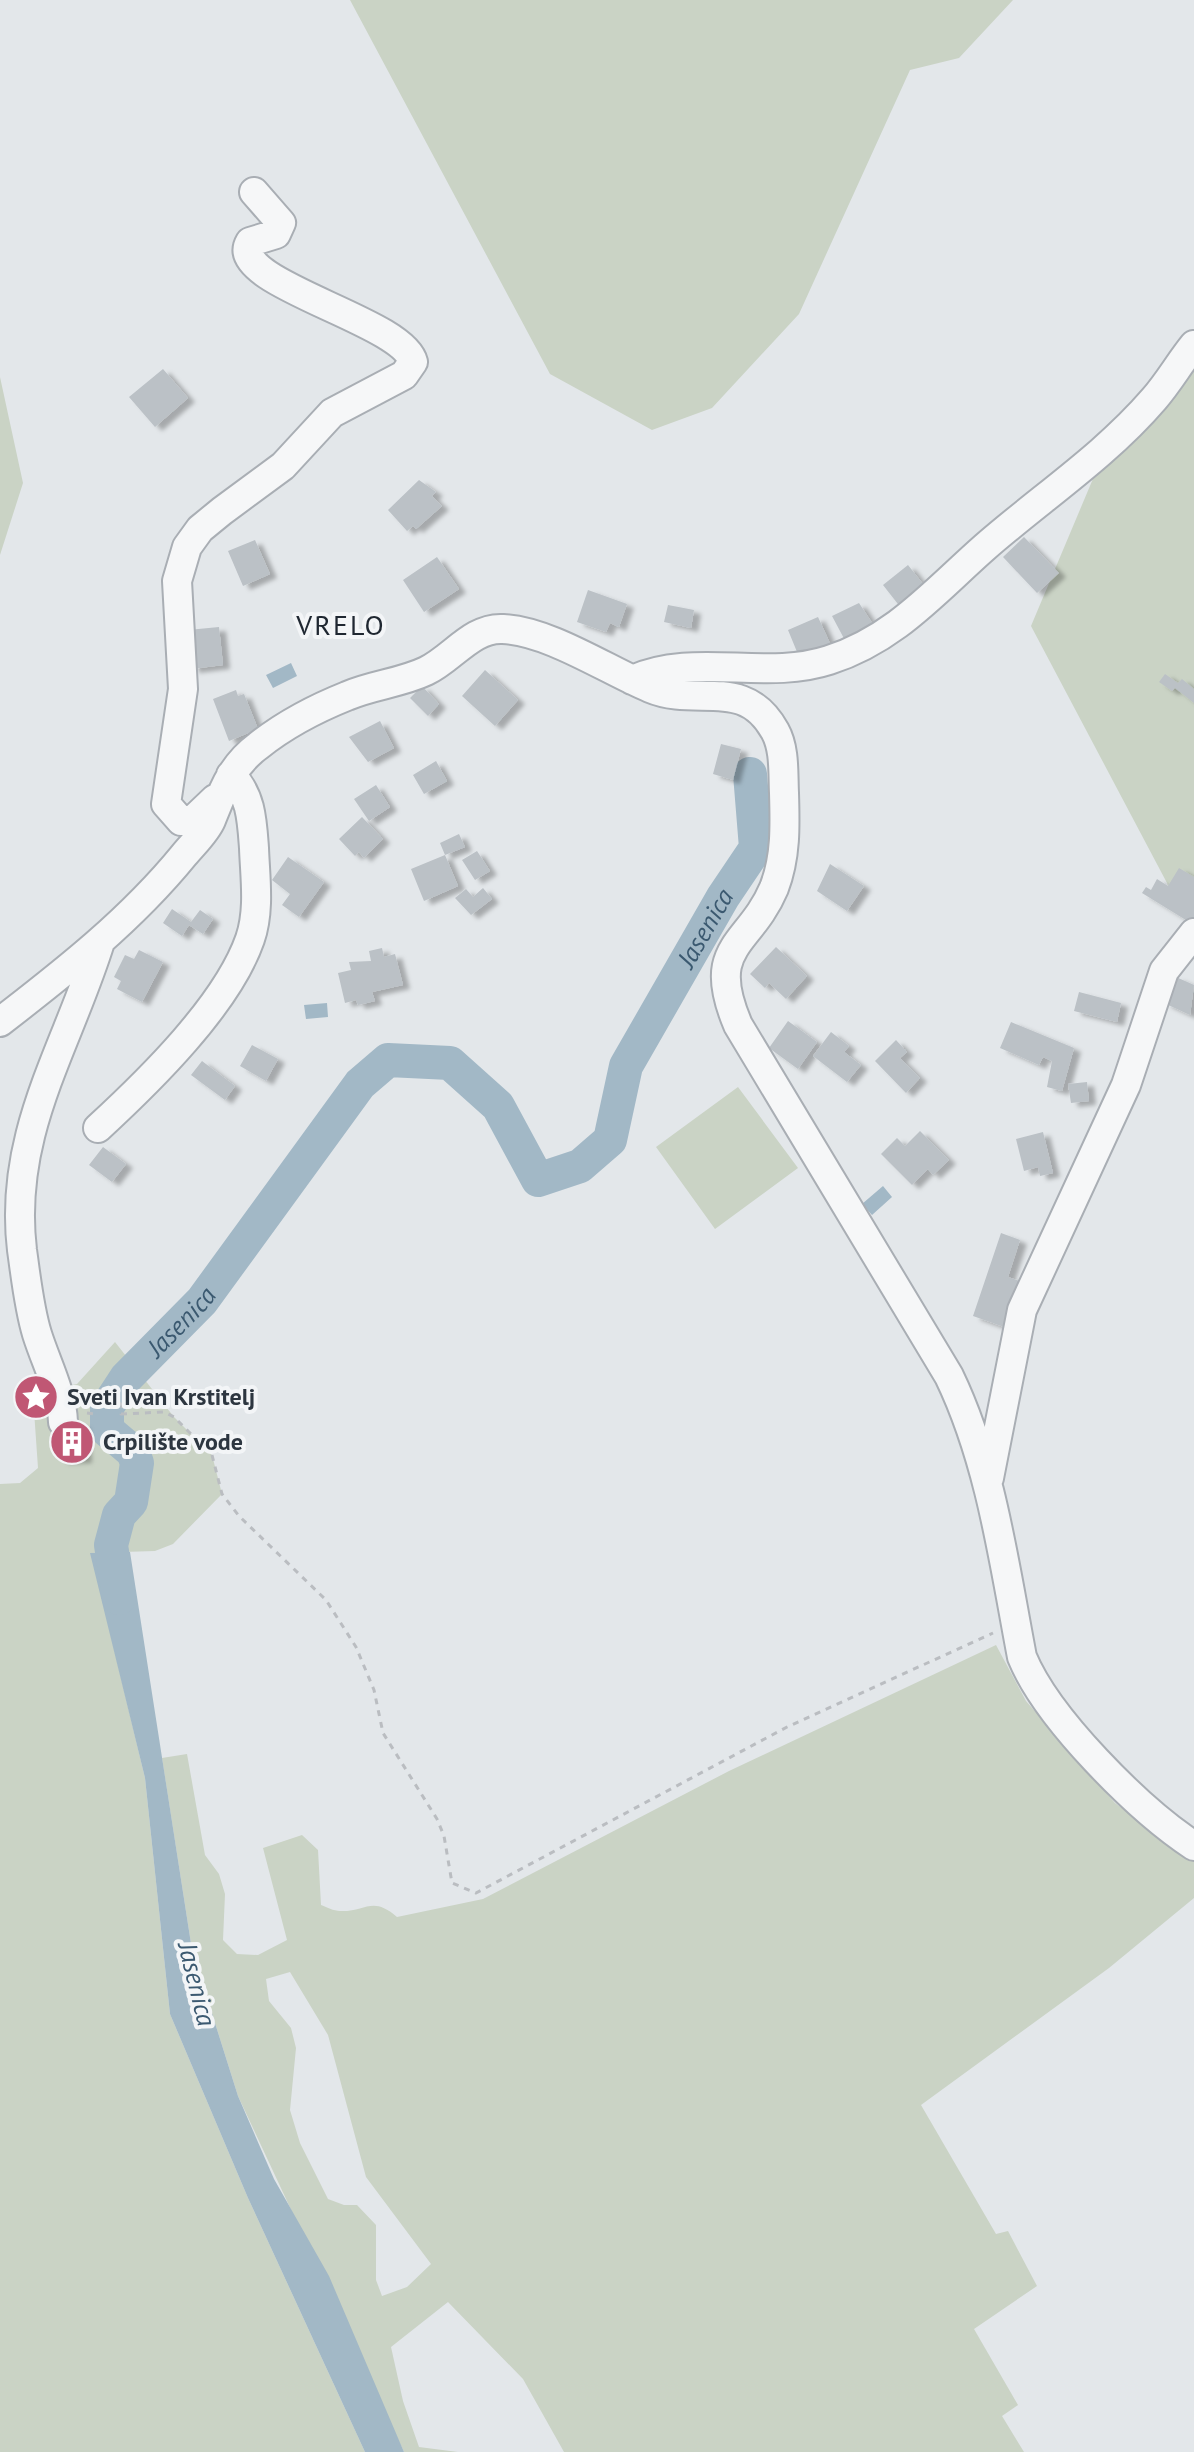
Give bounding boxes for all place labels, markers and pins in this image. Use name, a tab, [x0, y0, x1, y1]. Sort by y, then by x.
place icon: Sveti Ivan Krstitelj	[12, 1373, 60, 1421]
place label: Sveti Ivan Krstitelj	[67, 1381, 255, 1412]
building icon: Crpilište vode	[48, 1418, 96, 1466]
place label: Crpilište vode	[103, 1426, 243, 1457]

